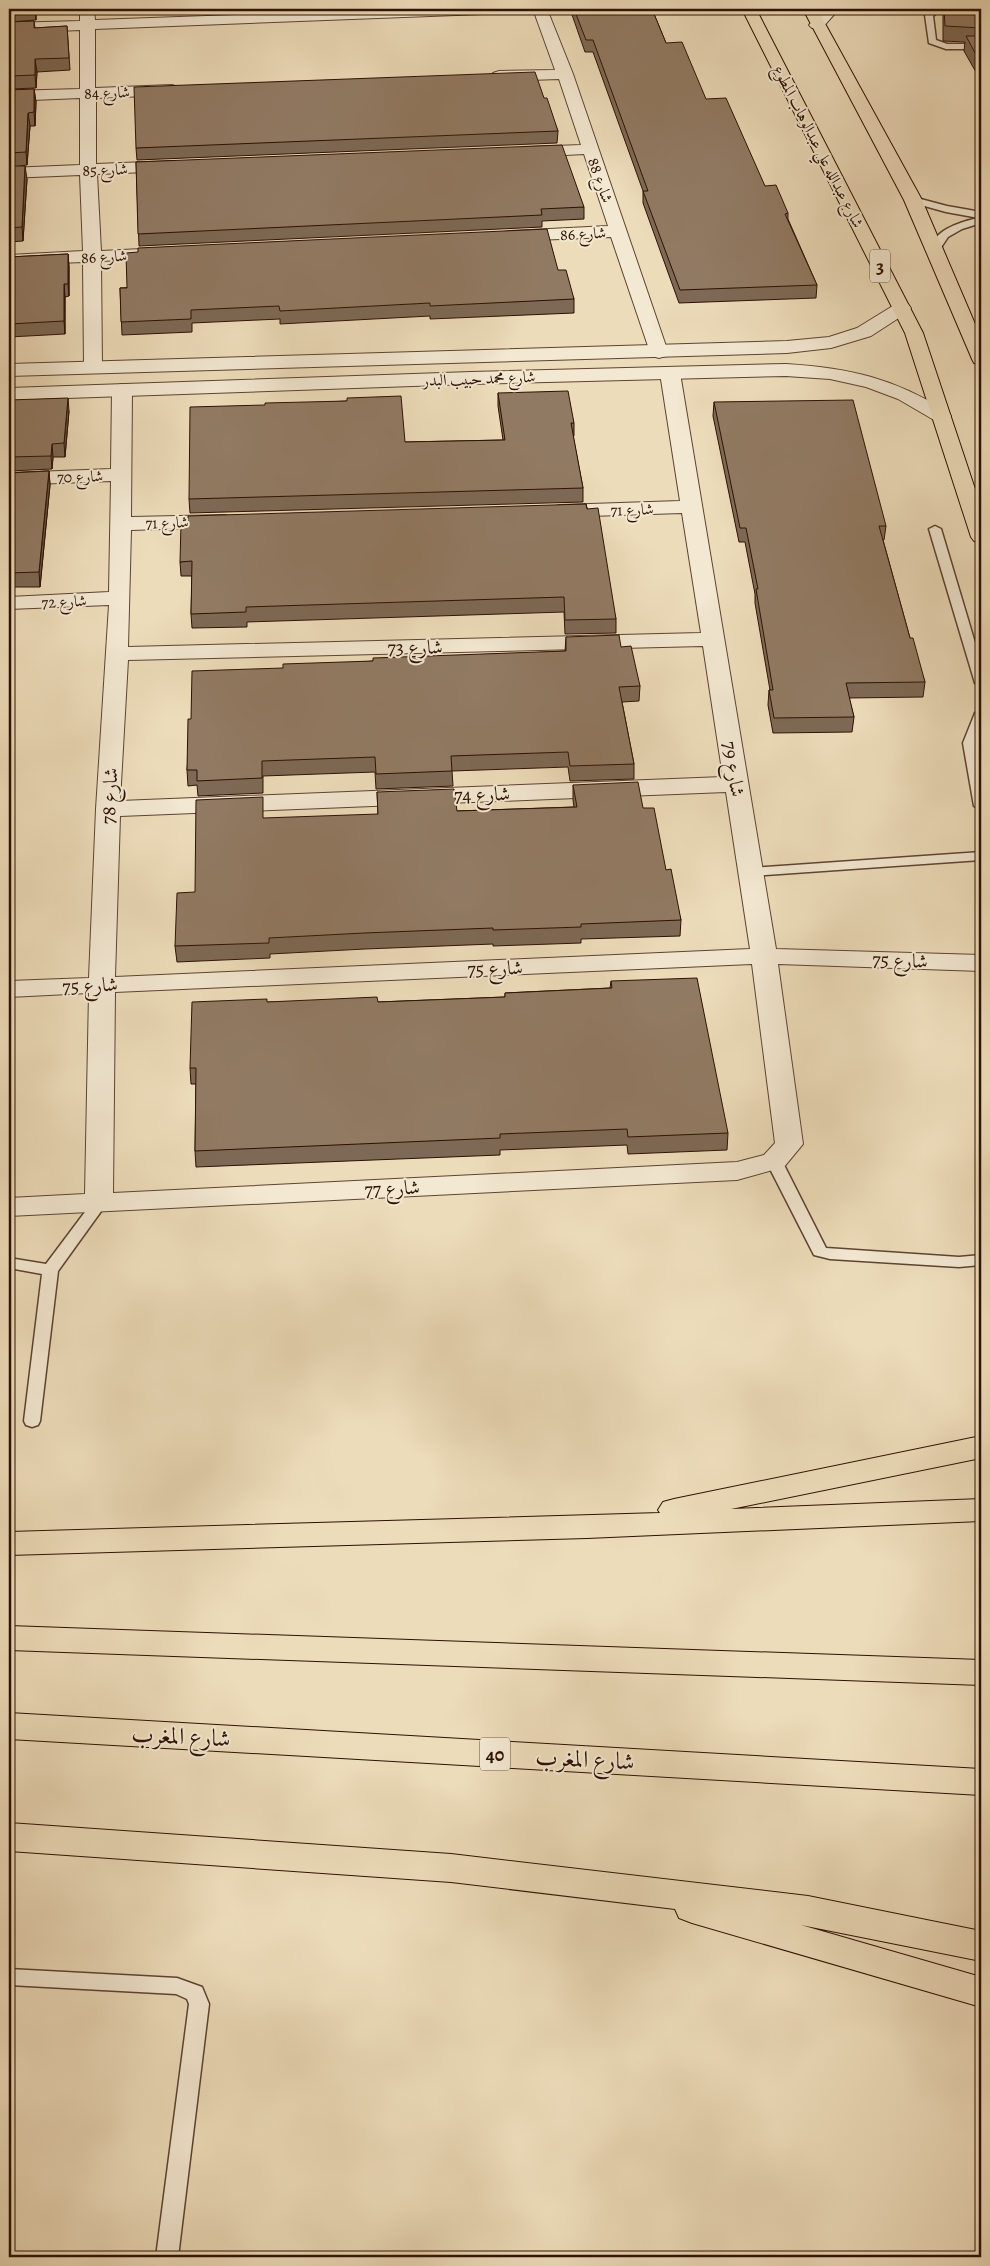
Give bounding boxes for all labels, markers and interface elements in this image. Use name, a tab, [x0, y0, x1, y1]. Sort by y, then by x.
street label: شارع عبدالله علي عبدالوهاب المطوع	[764, 61, 869, 234]
street label: شارع 84	[84, 81, 130, 107]
street label: شارع 88	[580, 155, 618, 207]
street label: شارع 85	[82, 158, 128, 184]
street label: شارع 86	[559, 222, 607, 248]
street label: شارع 86	[80, 245, 128, 271]
road number: 3	[870, 250, 890, 282]
street label: شارع محمد حبيب البدر	[420, 366, 536, 394]
street label: شارع 70	[57, 465, 104, 491]
street label: شارع 71	[610, 498, 654, 524]
street label: شارع 71	[145, 511, 189, 537]
street label: شارع 72	[41, 590, 87, 616]
street label: شارع 73	[387, 634, 443, 665]
street label: شارع 79	[712, 739, 751, 800]
street label: شارع 78	[95, 767, 128, 825]
street label: شارع 74	[453, 780, 511, 813]
street label: شارع 75	[872, 946, 928, 979]
street label: شارع 75	[467, 954, 523, 987]
street label: شارع 75	[62, 971, 119, 1004]
street label: شارع 77	[364, 1174, 421, 1207]
street label: شارع المغرب	[130, 1717, 231, 1759]
road number: 40	[480, 1738, 510, 1770]
street label: شارع المغرب	[534, 1740, 635, 1782]

